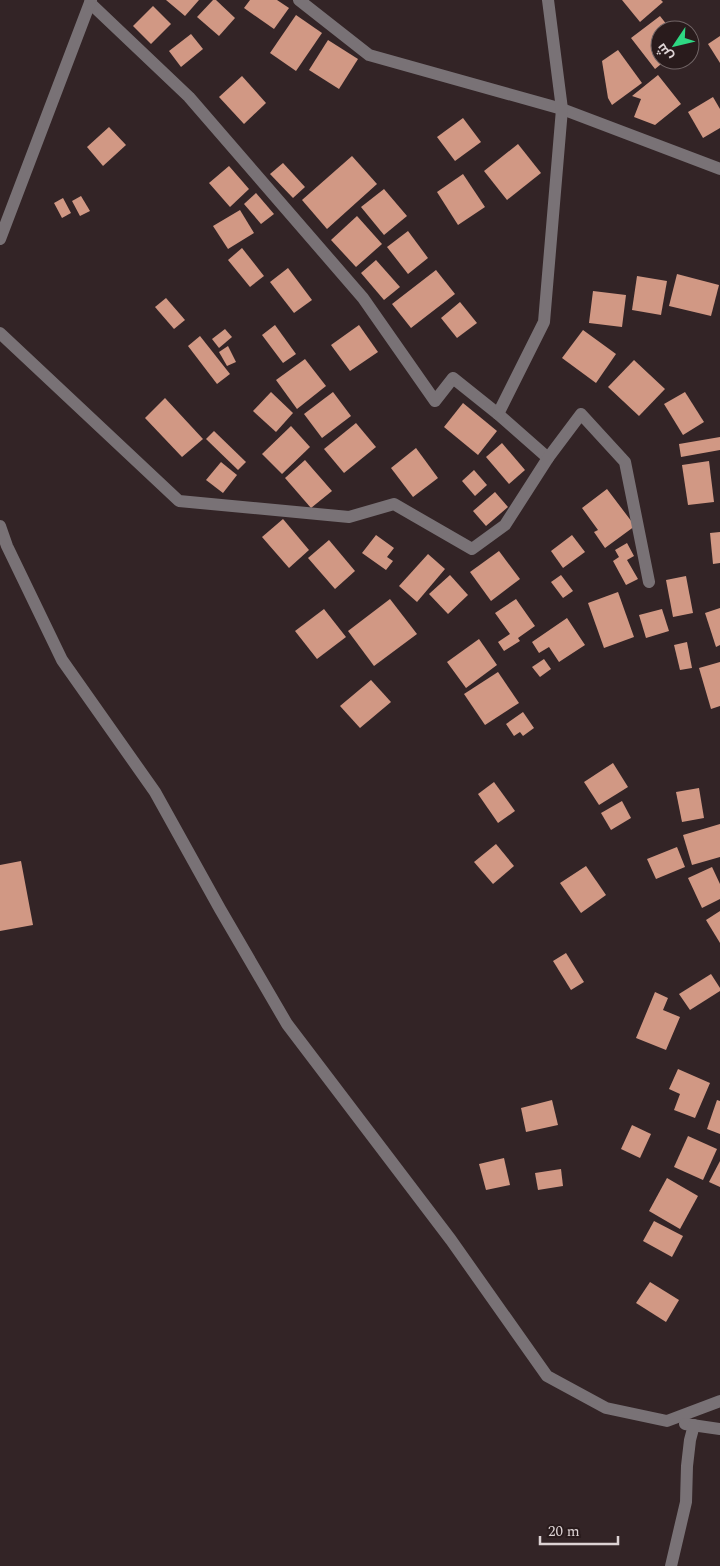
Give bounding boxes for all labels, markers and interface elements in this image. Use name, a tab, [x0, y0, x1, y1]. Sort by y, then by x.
north arrow	[650, 20, 700, 70]
text: ش	[651, 39, 679, 66]
scale bar	[540, 1514, 618, 1546]
text: 20 m	[548, 1520, 580, 1543]

